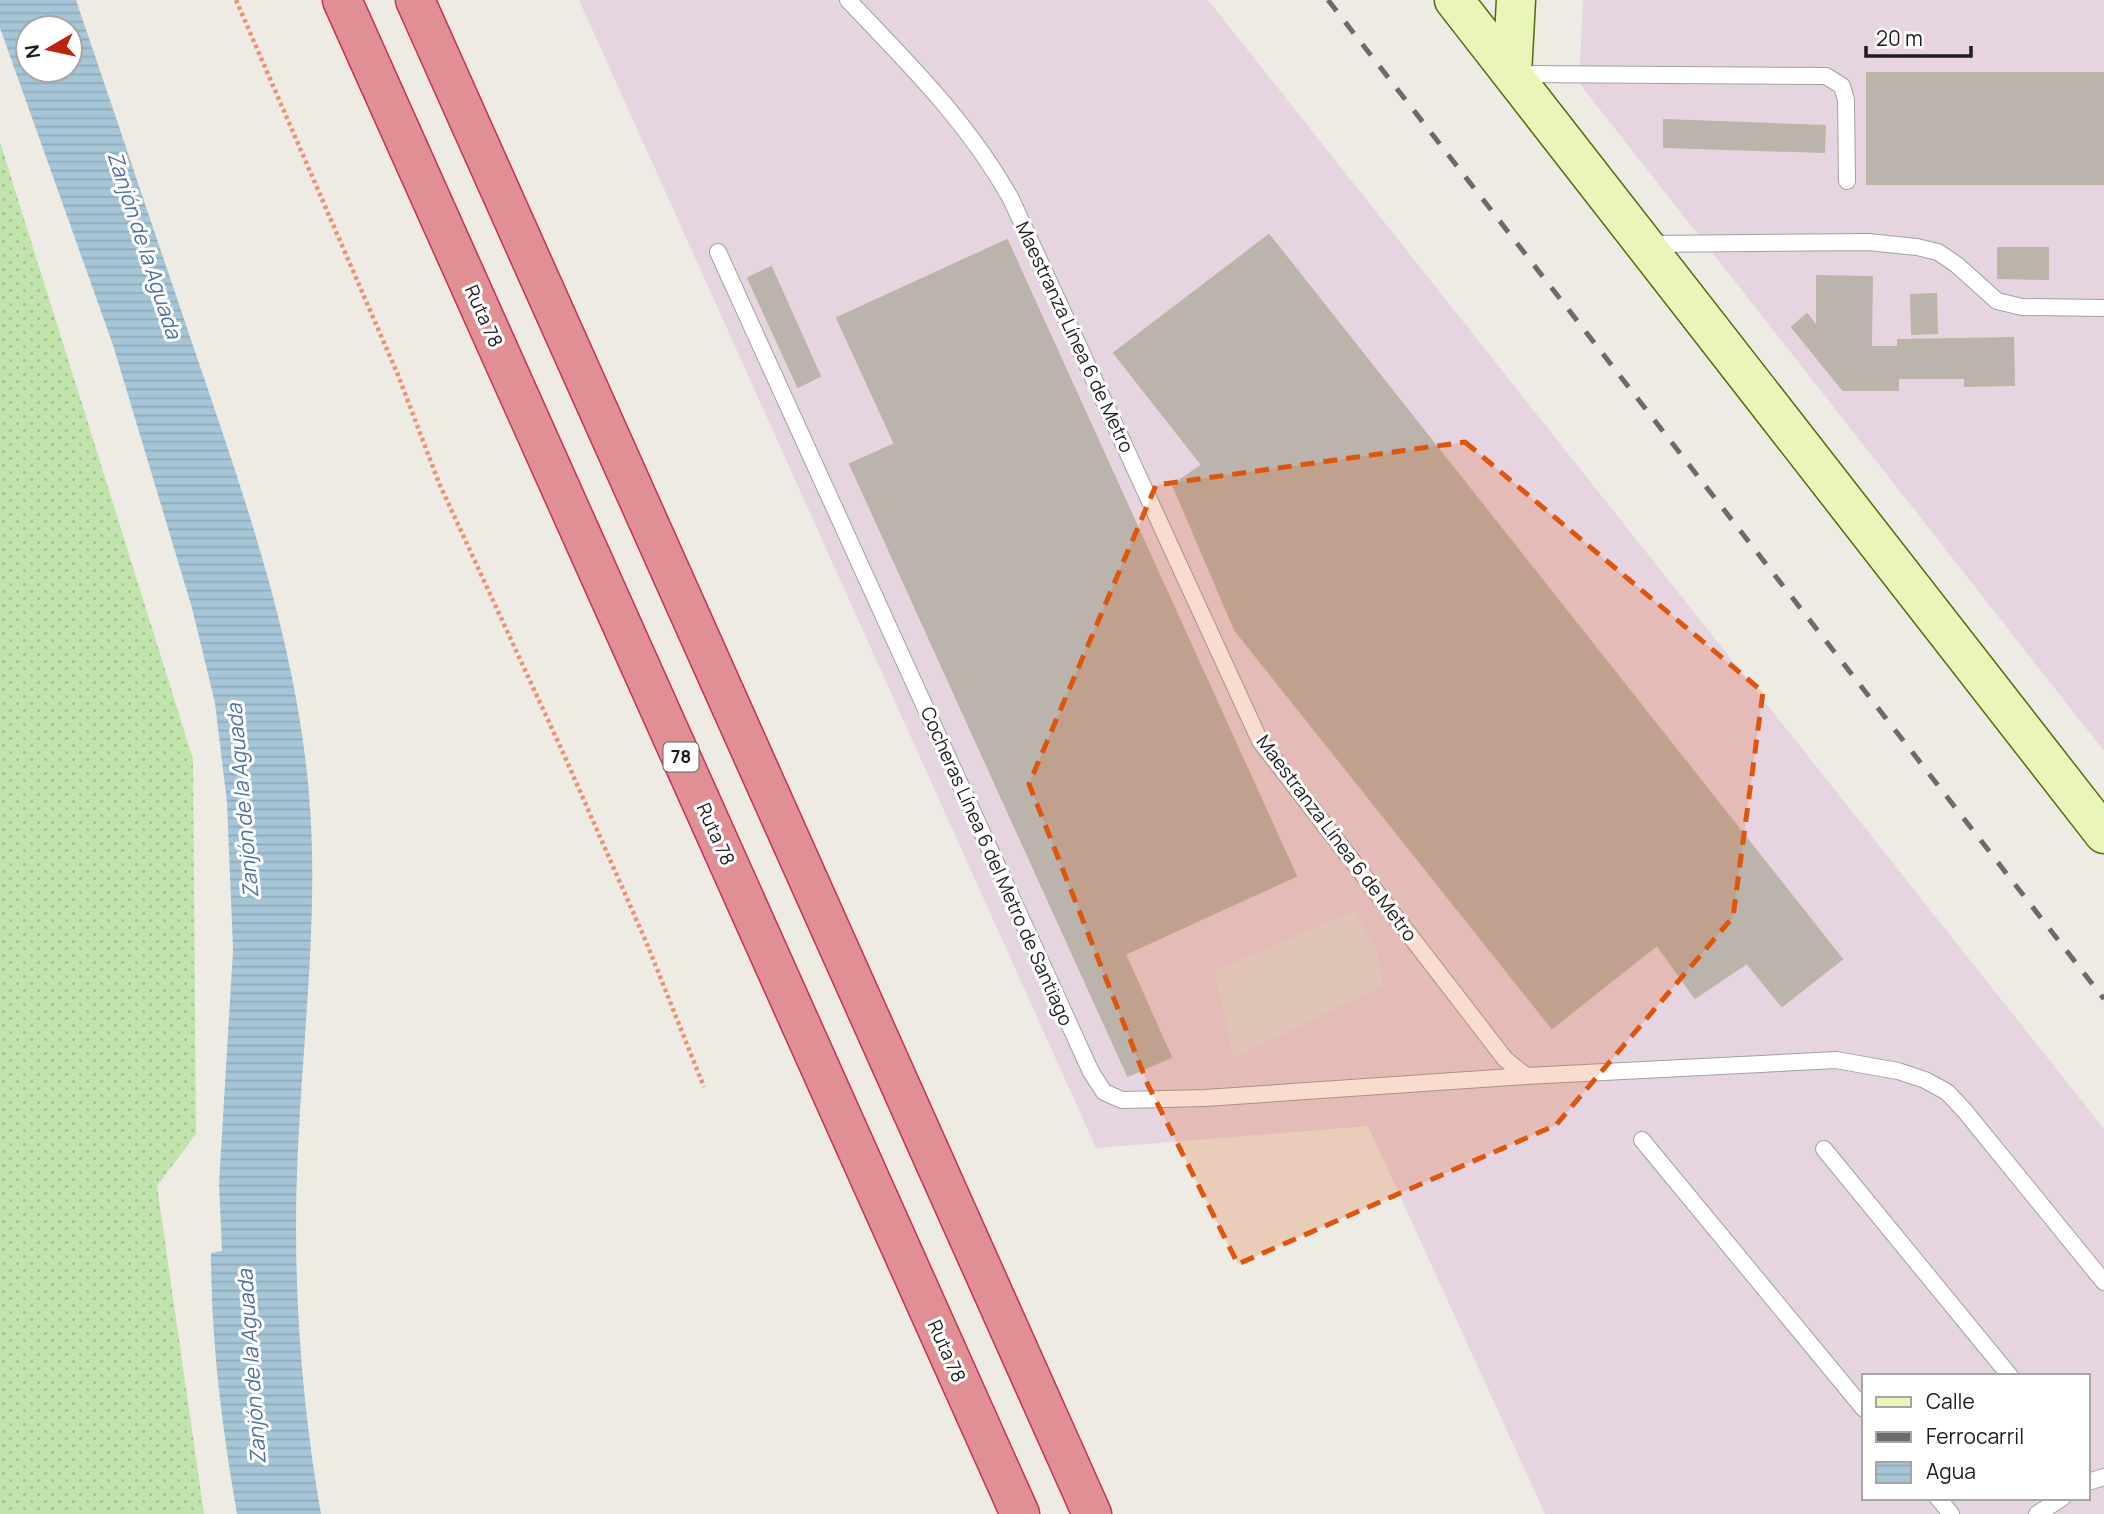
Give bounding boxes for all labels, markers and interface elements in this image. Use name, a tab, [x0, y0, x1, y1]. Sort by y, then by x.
north arrow	[14, 14, 84, 84]
scale bar	[1866, 14, 1971, 58]
text: 20 m	[1876, 24, 1923, 52]
text: N	[18, 43, 46, 60]
water label: Zanjón de la Aguada	[101, 148, 189, 343]
street label: Maestranza Línea 6 de Metro	[1010, 217, 1140, 457]
street label: Ruta 78	[459, 281, 509, 351]
water label: Zanjón de la Aguada	[219, 701, 264, 899]
street label: Cocheras Línea 6 del Metro de Santiago	[915, 702, 1079, 1030]
street label: Maestranza Línea 6 de Metro	[1251, 729, 1423, 947]
road number: 78	[664, 742, 698, 772]
street label: Ruta 78	[691, 799, 741, 869]
water label: Zanjón de la Aguada	[230, 1267, 272, 1465]
street label: Ruta 78	[922, 1316, 972, 1386]
legend	[1862, 1374, 2090, 1500]
text: Calle	[1926, 1387, 1975, 1415]
text: Ferrocarril	[1926, 1422, 2024, 1450]
text: Agua	[1926, 1457, 1976, 1485]

